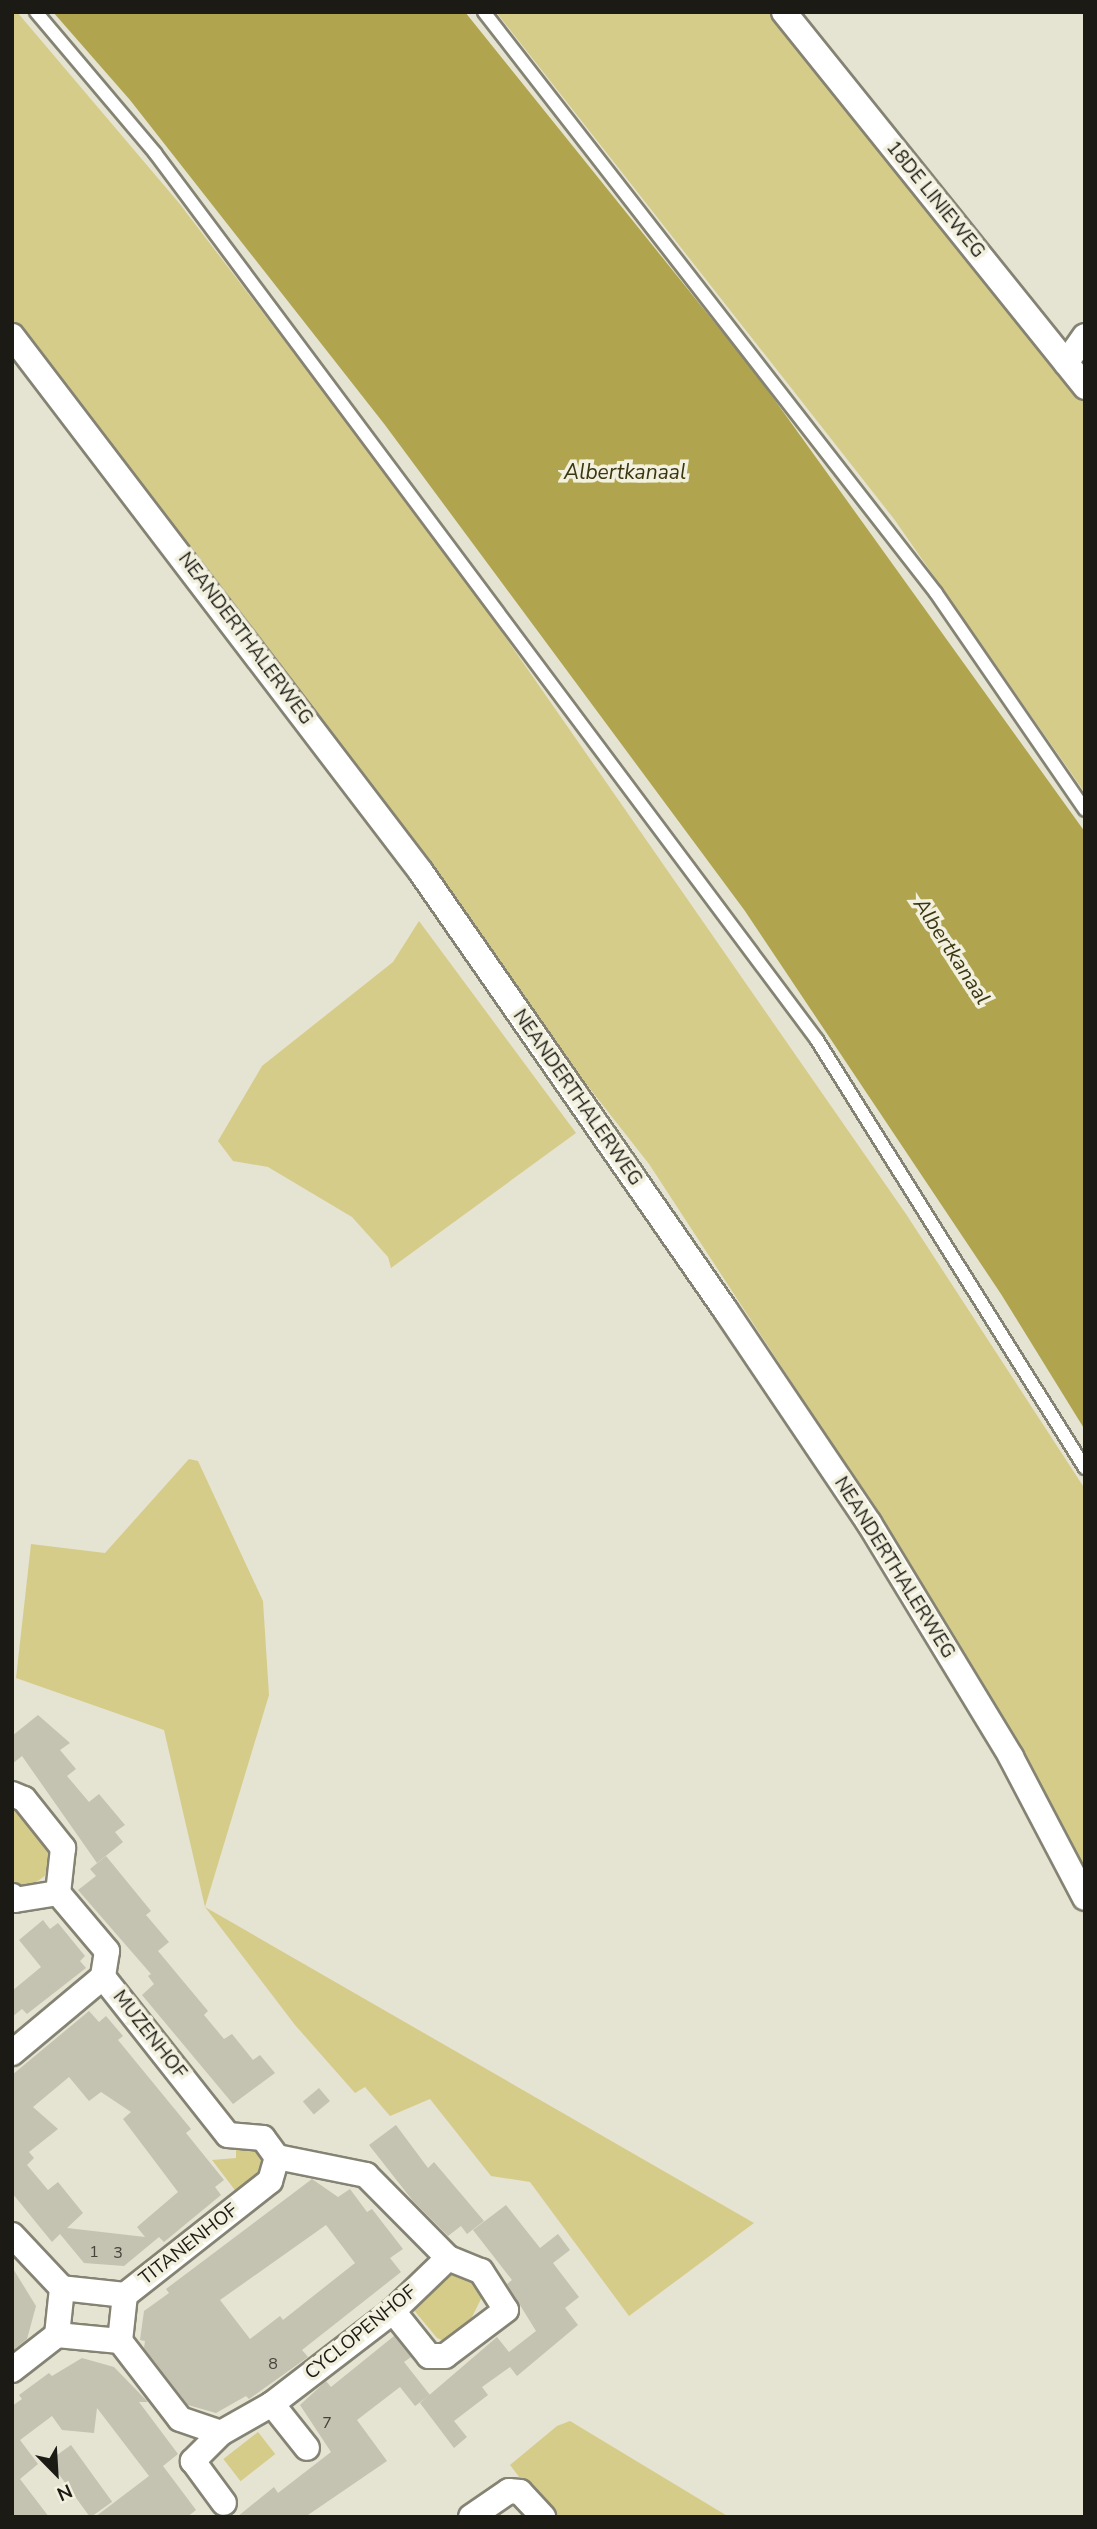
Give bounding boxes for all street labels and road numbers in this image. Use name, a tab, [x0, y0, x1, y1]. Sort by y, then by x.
street label: 18DE LINIEWEG	[881, 137, 989, 263]
street label: NEANDERTHALERWEG	[173, 548, 317, 730]
street label: NEANDERTHALERWEG	[508, 1006, 646, 1190]
street label: NEANDERTHALERWEG	[829, 1473, 959, 1663]
street label: MUZENHOF	[107, 1986, 191, 2084]
street label: TITANENHOF	[135, 2199, 243, 2291]
street label: CYCLOPENHOF	[301, 2281, 421, 2385]

